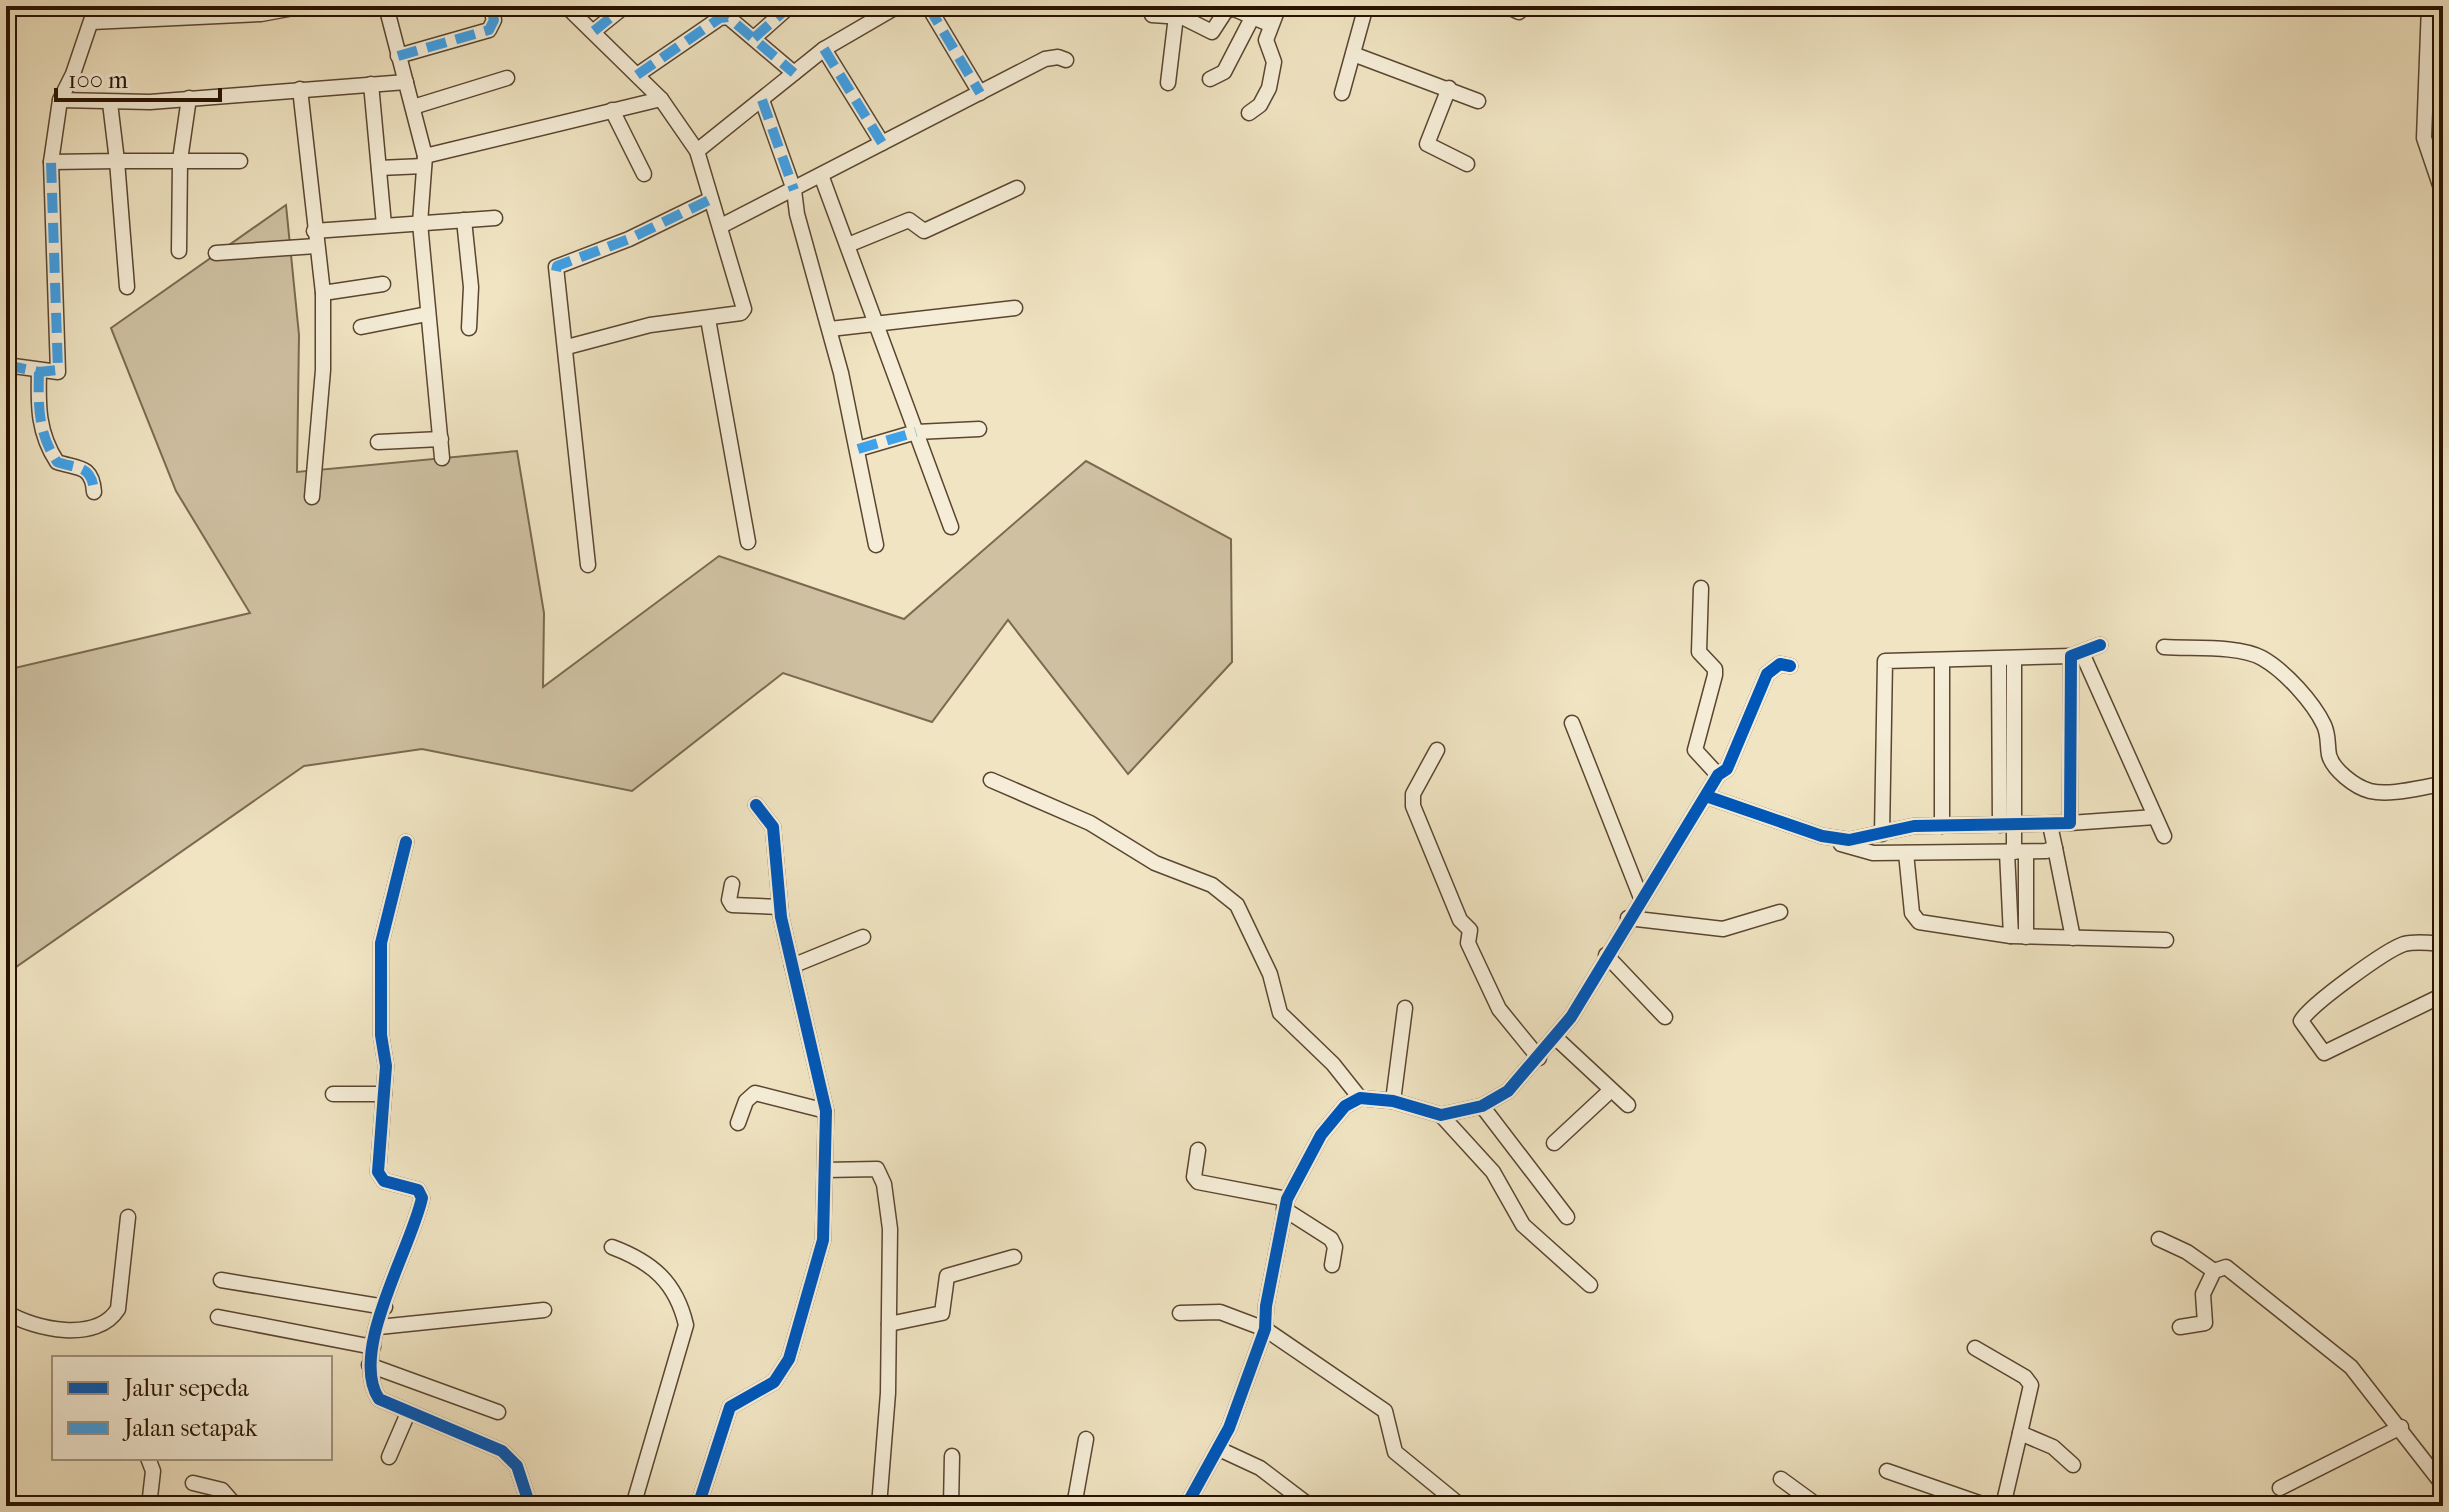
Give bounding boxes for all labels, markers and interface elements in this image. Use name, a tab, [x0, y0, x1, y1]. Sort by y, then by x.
scale bar	[56, 52, 220, 102]
text: 100 m	[68, 66, 128, 94]
legend	[52, 1356, 332, 1460]
text: Jalur sepeda	[122, 1374, 250, 1402]
text: Jalan setapak	[122, 1414, 258, 1442]

